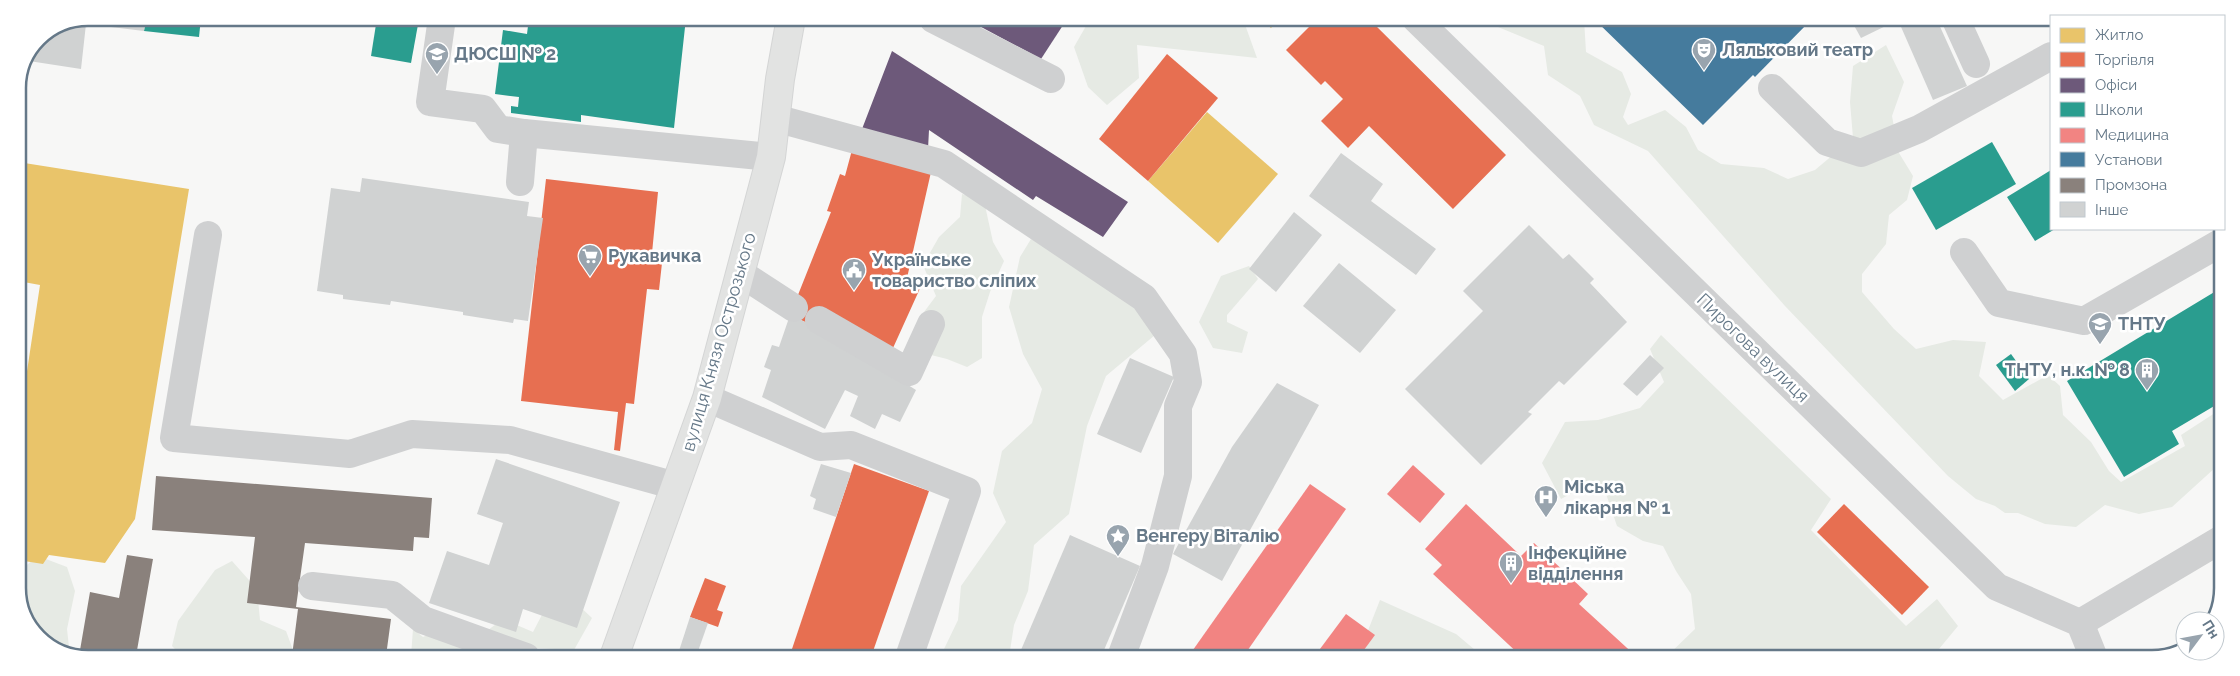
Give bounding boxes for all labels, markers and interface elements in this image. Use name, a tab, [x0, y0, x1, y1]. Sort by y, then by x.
legend	[2050, 15, 2225, 230]
text: Житло	[2095, 26, 2143, 44]
theatre icon: Ляльковий театр	[1691, 37, 1717, 71]
place label: Ляльковий театр	[1722, 39, 1873, 60]
school or university icon: ДЮСШ № 2	[424, 41, 450, 75]
place label: ДЮСШ № 2	[454, 43, 556, 64]
text: Торгівля	[2095, 51, 2154, 69]
text: Офіси	[2095, 76, 2137, 94]
text: Школи	[2095, 101, 2143, 119]
text: Медицина	[2095, 126, 2169, 144]
text: Установи	[2095, 151, 2162, 169]
text: Промзона	[2095, 176, 2167, 194]
text: Інше	[2095, 201, 2128, 219]
street label: вулиця Князя Острозького	[677, 230, 760, 454]
supermarket icon: Рукавичка	[577, 243, 603, 277]
place label: Рукавичка	[608, 245, 701, 266]
place label: Українське товариство сліпих	[871, 249, 1036, 291]
public building icon: Українське товариство сліпих	[841, 257, 867, 291]
street label: Пирогова вулиця	[1693, 289, 1814, 406]
school or university icon: ТНТУ	[2087, 311, 2113, 345]
place label: ТНТУ	[2118, 313, 2166, 334]
building icon: ТНТУ, н.к. № 8	[2134, 357, 2160, 391]
place label: ТНТУ, н.к. № 8	[2005, 359, 2130, 380]
place label: Міська лікарня № 1	[1564, 476, 1671, 518]
hospital icon: Міська лікарня № 1	[1533, 484, 1559, 518]
place icon: Венгеру Віталію	[1105, 523, 1131, 557]
place label: Венгеру Віталію	[1136, 525, 1280, 546]
place label: Інфекційне відділення	[1528, 542, 1627, 584]
building icon: Інфекційне відділення	[1498, 550, 1524, 584]
north arrow	[2175, 611, 2225, 661]
text: Пн	[2199, 617, 2223, 641]

